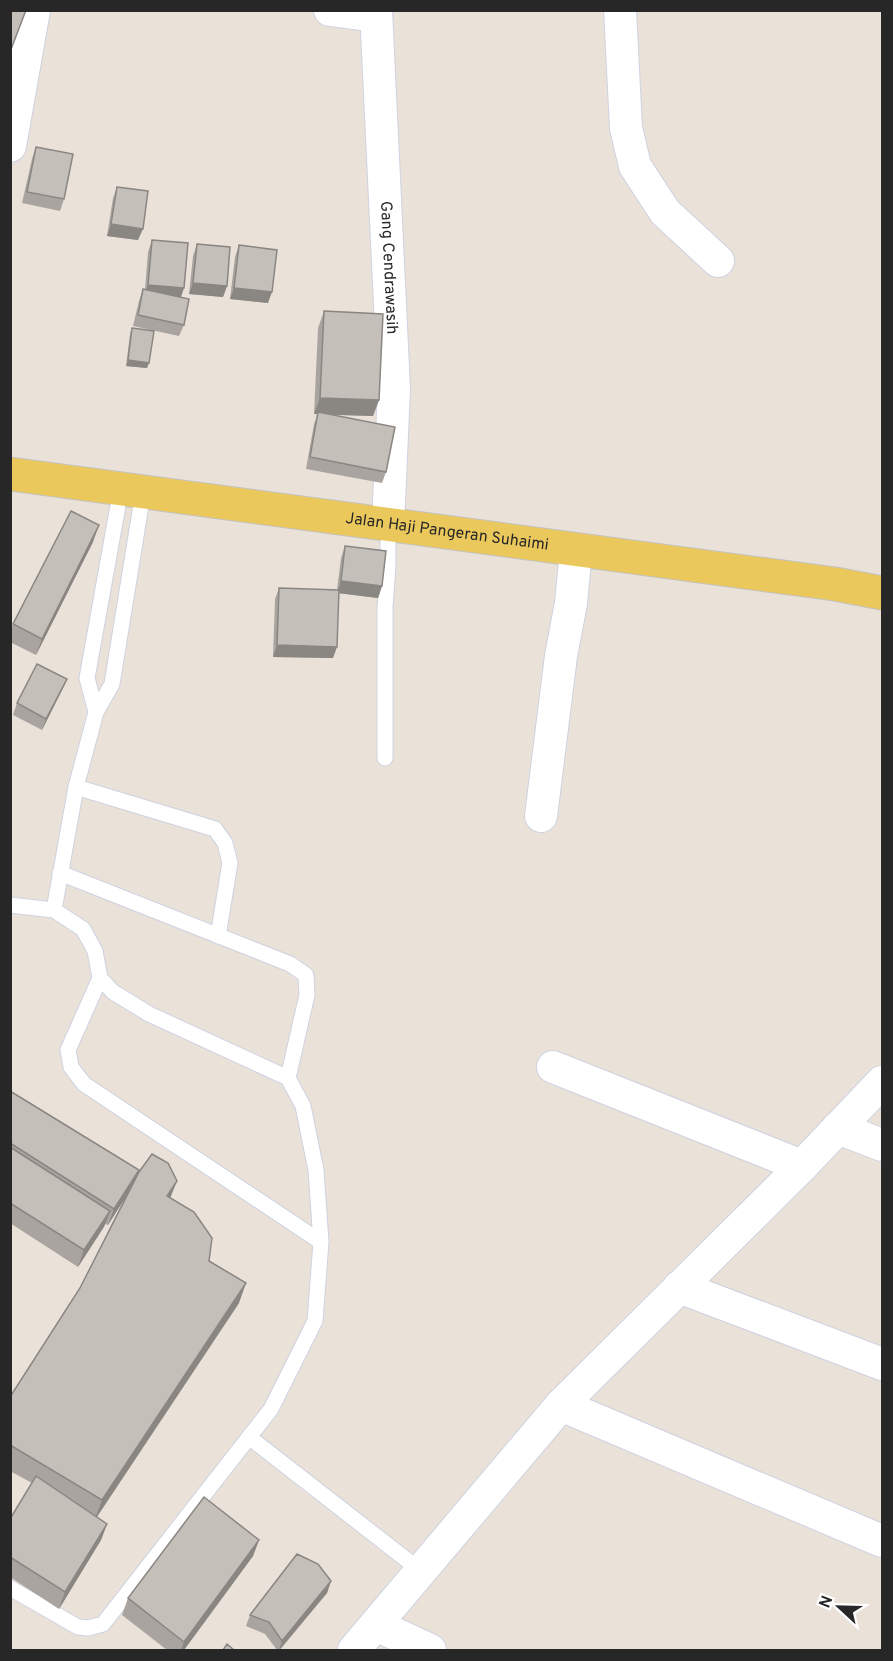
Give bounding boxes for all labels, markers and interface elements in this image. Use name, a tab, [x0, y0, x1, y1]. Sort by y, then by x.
street label: Gang Cendrawasih	[375, 200, 401, 335]
street label: Jalan Haji Pangeran Suhaimi	[344, 509, 550, 556]
north arrow	[809, 1577, 869, 1637]
text: N	[816, 1593, 838, 1611]

